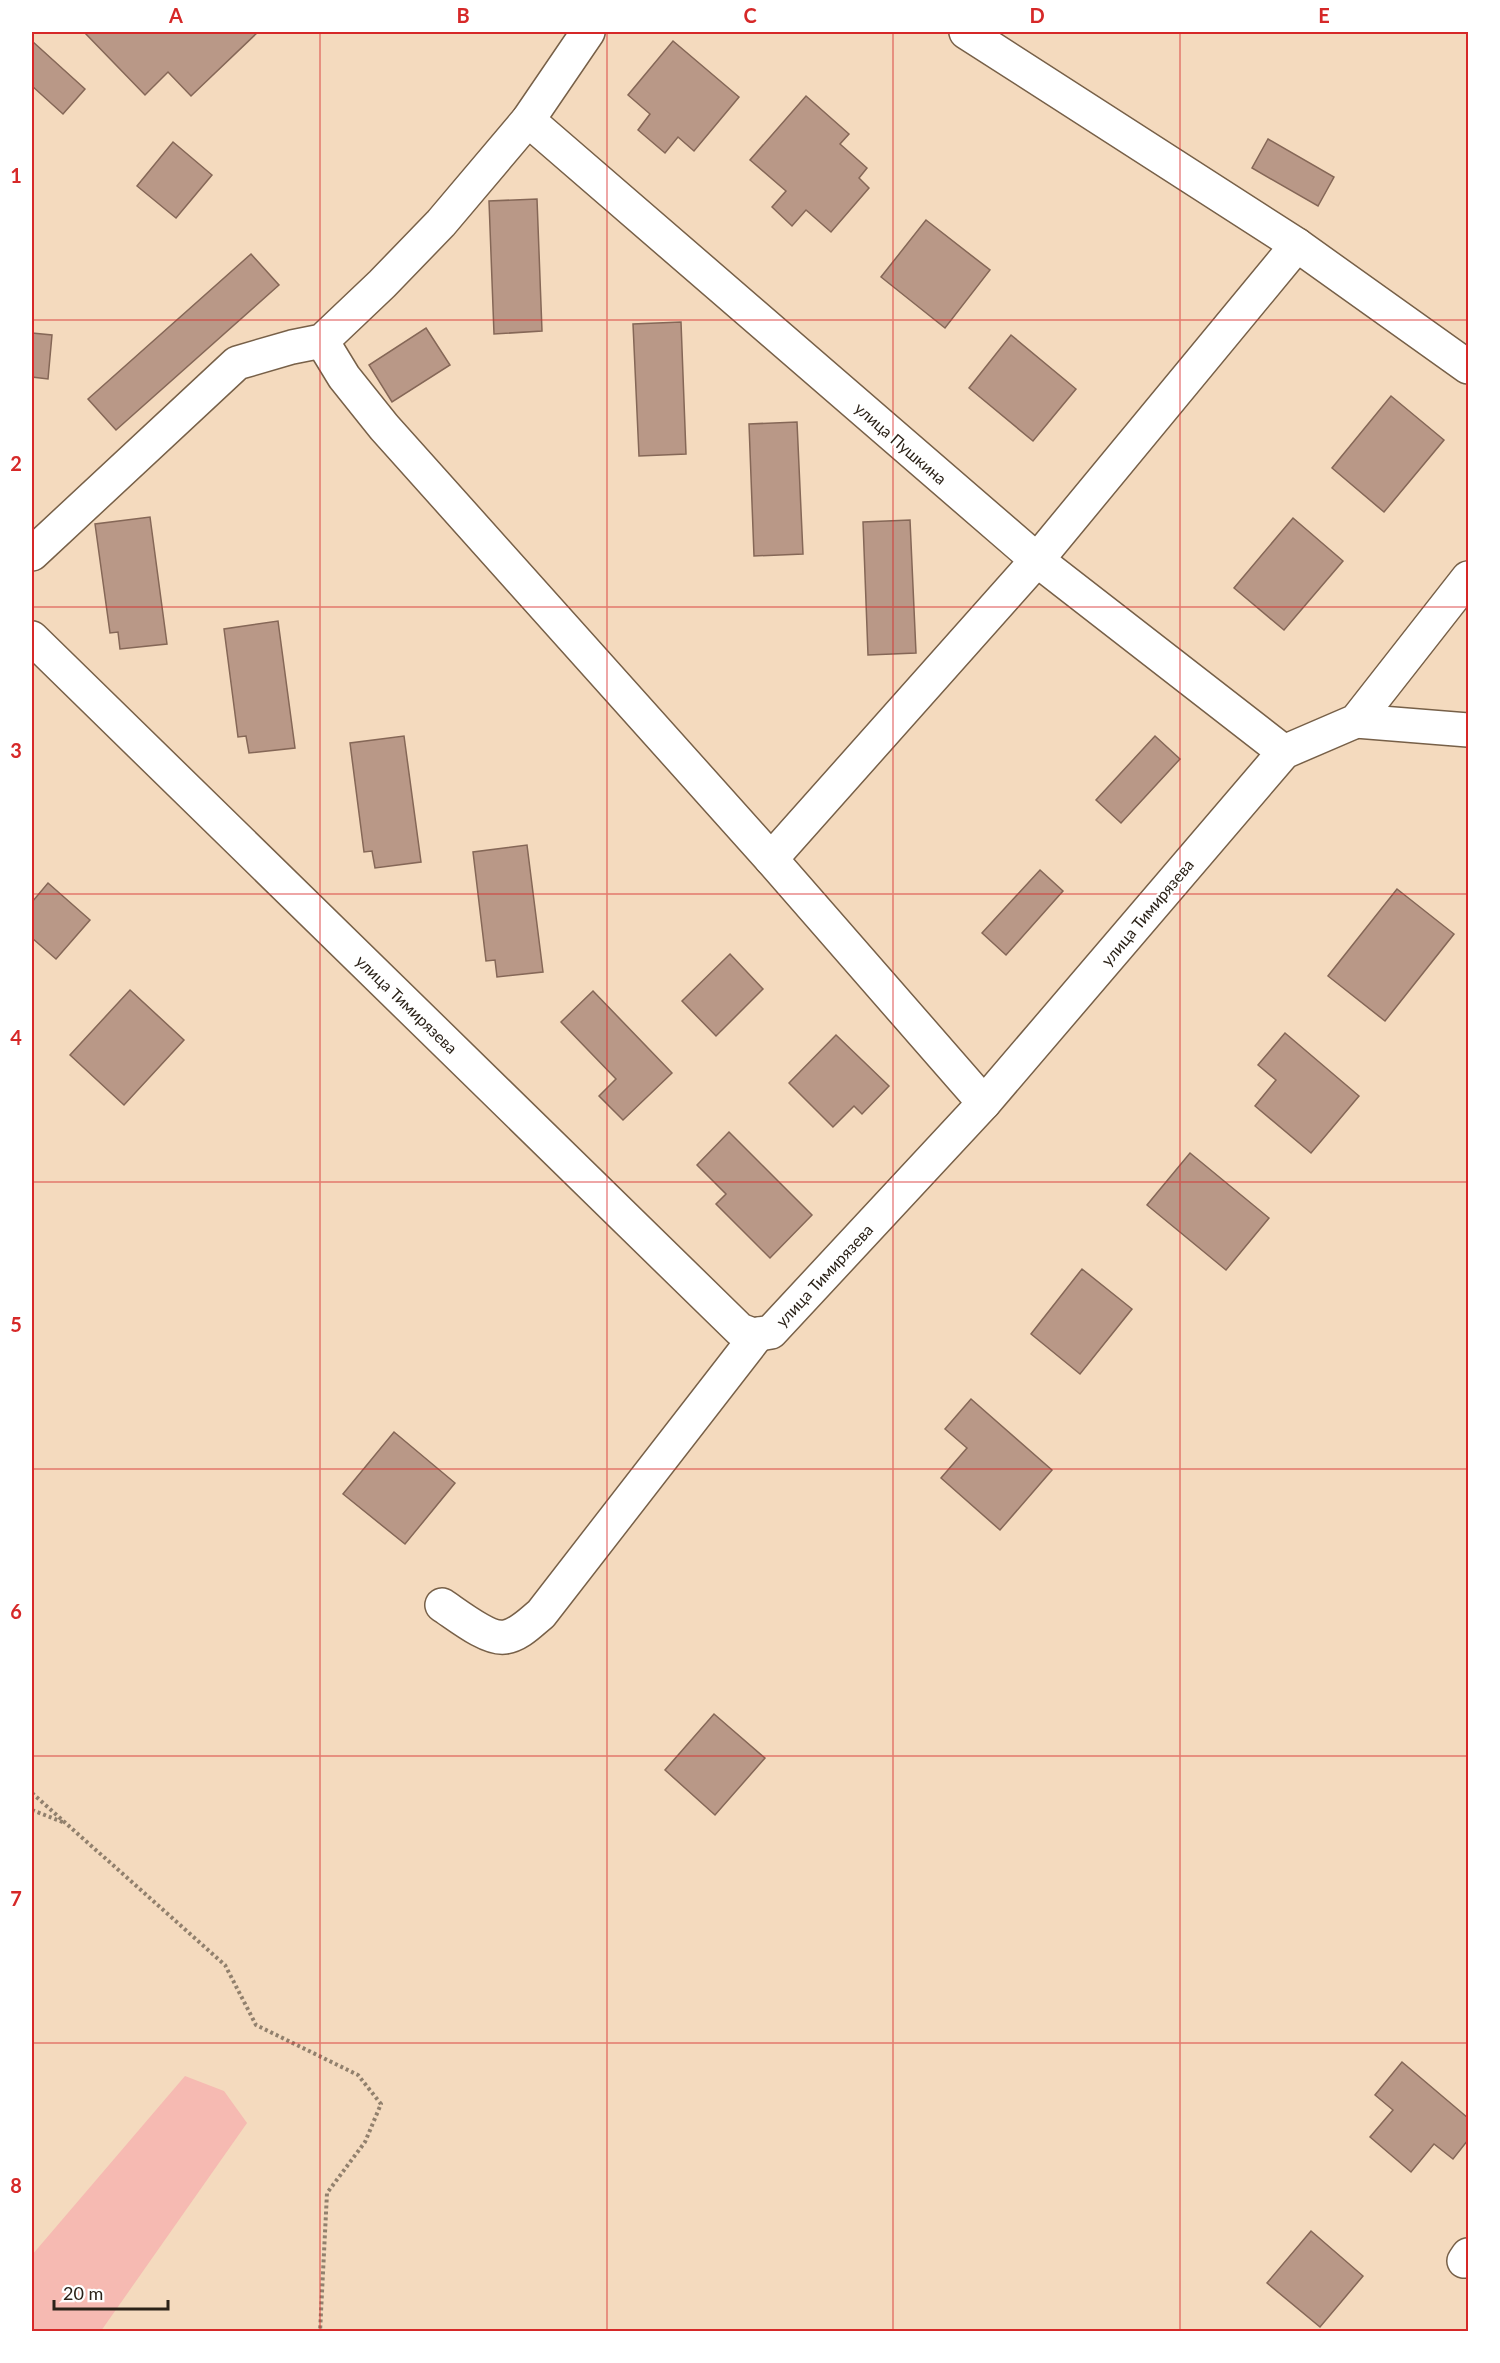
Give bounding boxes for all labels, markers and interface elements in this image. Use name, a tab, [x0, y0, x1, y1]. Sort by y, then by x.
text: A	[168, 3, 183, 27]
text: B	[456, 3, 470, 27]
text: C	[743, 3, 757, 27]
text: D	[1029, 3, 1045, 27]
text: E	[1318, 3, 1330, 27]
text: 1	[10, 163, 22, 187]
street label: улица Пушкина	[851, 398, 951, 488]
text: 2	[10, 451, 22, 475]
text: 3	[10, 738, 22, 762]
street label: улица Тимирязева	[1097, 855, 1197, 969]
street label: улица Тимирязева	[352, 951, 462, 1057]
text: 4	[10, 1025, 22, 1049]
street label: улица Тимирязева	[772, 1220, 876, 1330]
text: 5	[10, 1312, 22, 1336]
text: 6	[10, 1599, 22, 1623]
text: 7	[10, 1886, 22, 1910]
text: 8	[10, 2173, 22, 2197]
scale bar	[54, 2273, 168, 2311]
text: 20 m	[63, 2282, 103, 2304]

